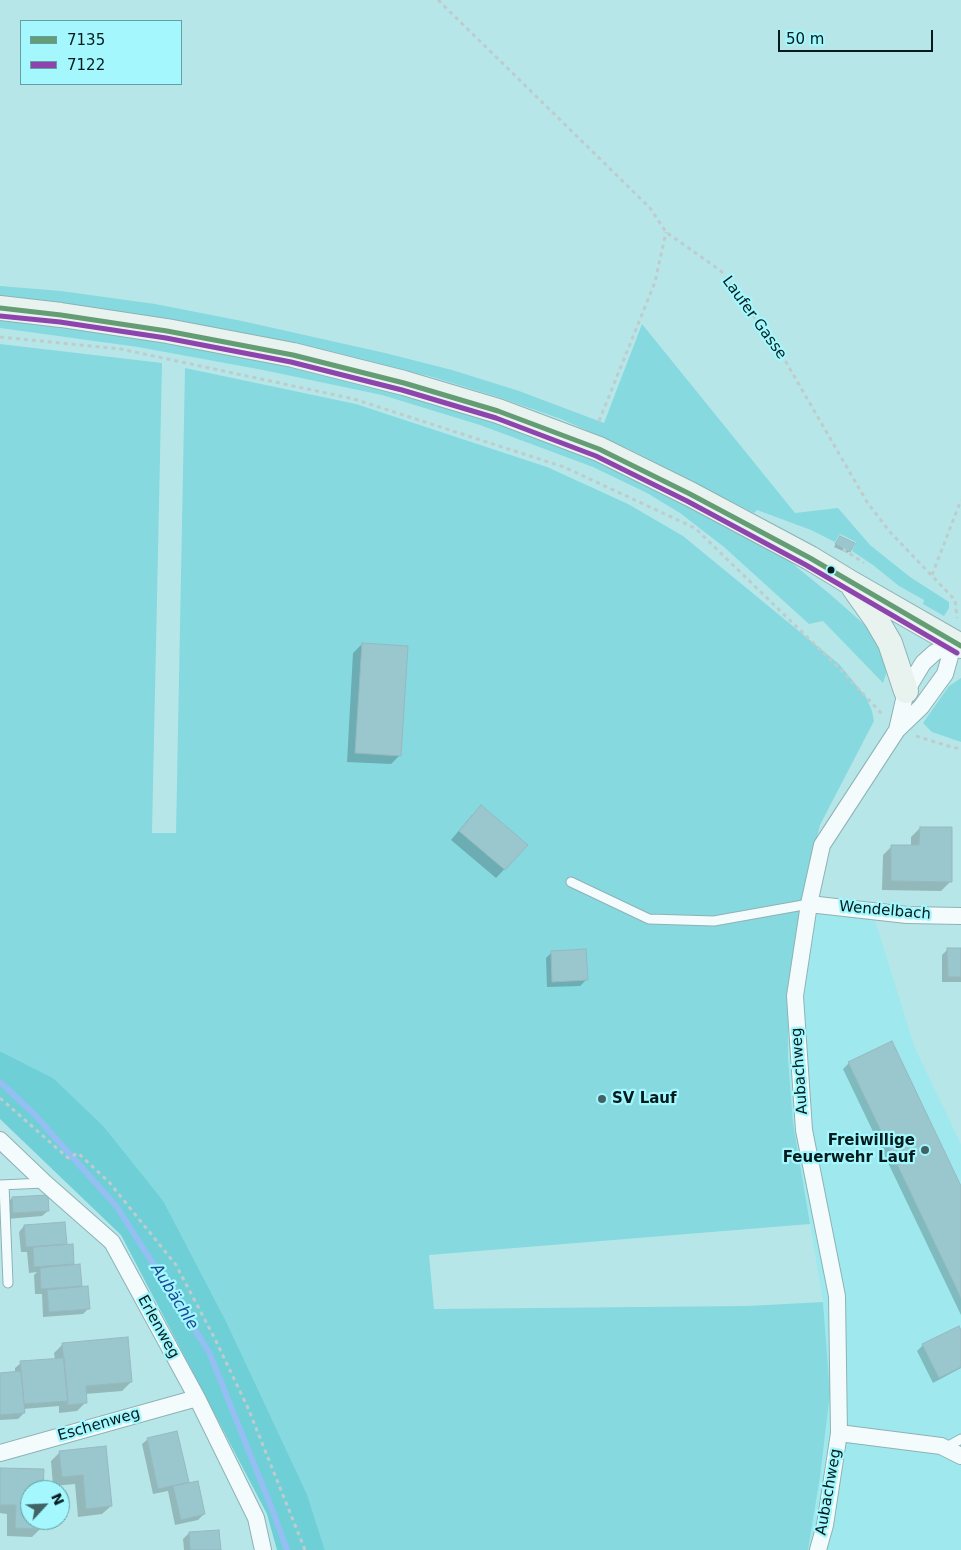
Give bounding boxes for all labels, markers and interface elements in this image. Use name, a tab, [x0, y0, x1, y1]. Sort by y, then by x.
legend	[20, 20, 182, 85]
scale bar	[781, 20, 936, 52]
text: 50 m	[786, 30, 824, 48]
text: 7135	[67, 31, 105, 49]
text: 7122	[67, 56, 105, 74]
street label: Laufer Gasse	[718, 273, 790, 363]
unlabelled marker	[826, 565, 836, 575]
street label: Wendelbach	[838, 898, 932, 924]
street label: Aubachweg	[788, 1027, 812, 1115]
place label: SV Lauf	[612, 1090, 677, 1108]
marker: SV Lauf	[596, 1093, 608, 1105]
place label: Freiwillige Feuerwehr Lauf	[783, 1132, 915, 1167]
marker: Freiwillige Feuerwehr Lauf	[919, 1144, 931, 1156]
water label: Aubächle	[146, 1260, 202, 1334]
street label: Erlenweg	[133, 1292, 183, 1362]
street label: Eschenweg	[56, 1405, 142, 1445]
street label: Aubachweg	[813, 1447, 845, 1537]
north arrow	[20, 1480, 70, 1530]
text: N	[48, 1490, 67, 1508]

